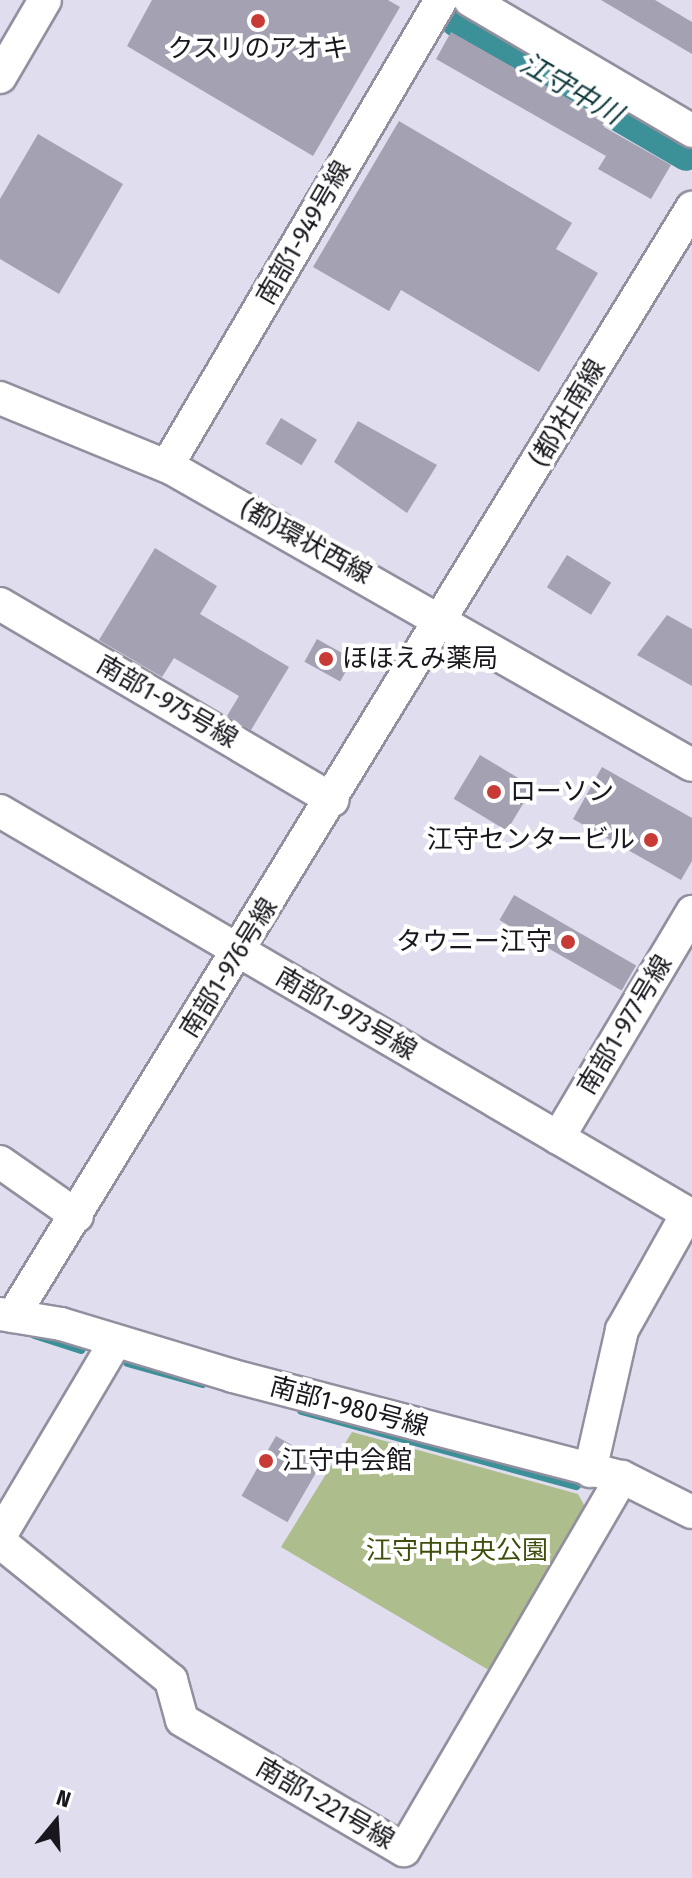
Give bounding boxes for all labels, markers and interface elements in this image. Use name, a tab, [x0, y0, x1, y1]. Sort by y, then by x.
marker: クスリのアオキ	[249, 12, 267, 30]
place label: クスリのアオキ	[167, 33, 349, 65]
water label: 江守中川	[514, 46, 628, 132]
street label: 南部1-949号線	[250, 156, 358, 310]
street label: (都)社南線	[524, 354, 612, 472]
street label: (都)環状西線	[235, 493, 377, 591]
place label: ほほえみ薬局	[342, 643, 498, 675]
street label: 南部1-975号線	[91, 649, 243, 755]
marker: ほほえみ薬局	[317, 650, 335, 668]
place label: ローソン	[510, 776, 614, 808]
marker: ローソン	[485, 783, 503, 801]
place label: 江守センタービル	[427, 824, 635, 856]
marker: 江守センタービル	[642, 831, 660, 849]
street label: 南部1-976号線	[174, 892, 284, 1044]
place label: タウニー江守	[396, 926, 552, 958]
marker: タウニー江守	[559, 933, 577, 951]
street label: 南部1-977号線	[571, 950, 679, 1100]
street label: 南部1-973号線	[270, 961, 422, 1067]
street label: 南部1-980号線	[266, 1371, 432, 1443]
place label: 江守中会館	[282, 1445, 412, 1477]
marker: 江守中会館	[257, 1452, 275, 1470]
park label: 江守中中央公園	[366, 1535, 548, 1567]
street label: 南部1-221号線	[250, 1752, 400, 1856]
north arrow	[16, 1782, 96, 1862]
text: N	[53, 1784, 74, 1814]

